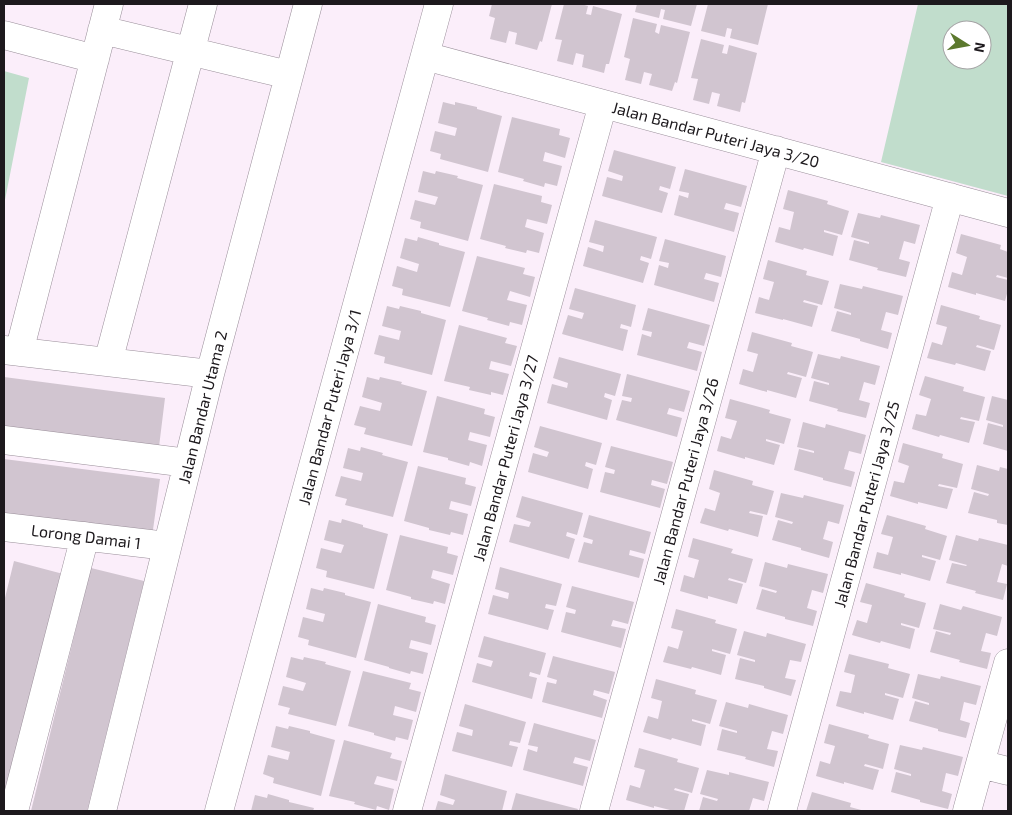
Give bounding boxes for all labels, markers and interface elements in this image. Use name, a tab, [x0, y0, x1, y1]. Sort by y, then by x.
north arrow	[942, 20, 992, 70]
text: N	[971, 41, 990, 54]
street label: Jalan Bandar Puteri Jaya 3/20	[610, 97, 822, 171]
street label: Jalan Bandar Puteri Jaya 3/1	[294, 307, 364, 507]
street label: Jalan Bandar Utama 2	[174, 328, 230, 486]
street label: Jalan Bandar Puteri Jaya 3/27	[468, 353, 542, 563]
street label: Jalan Bandar Puteri Jaya 3/26	[648, 375, 722, 587]
street label: Jalan Bandar Puteri Jaya 3/25	[829, 399, 903, 609]
street label: Lorong Damai 1	[30, 520, 142, 552]

